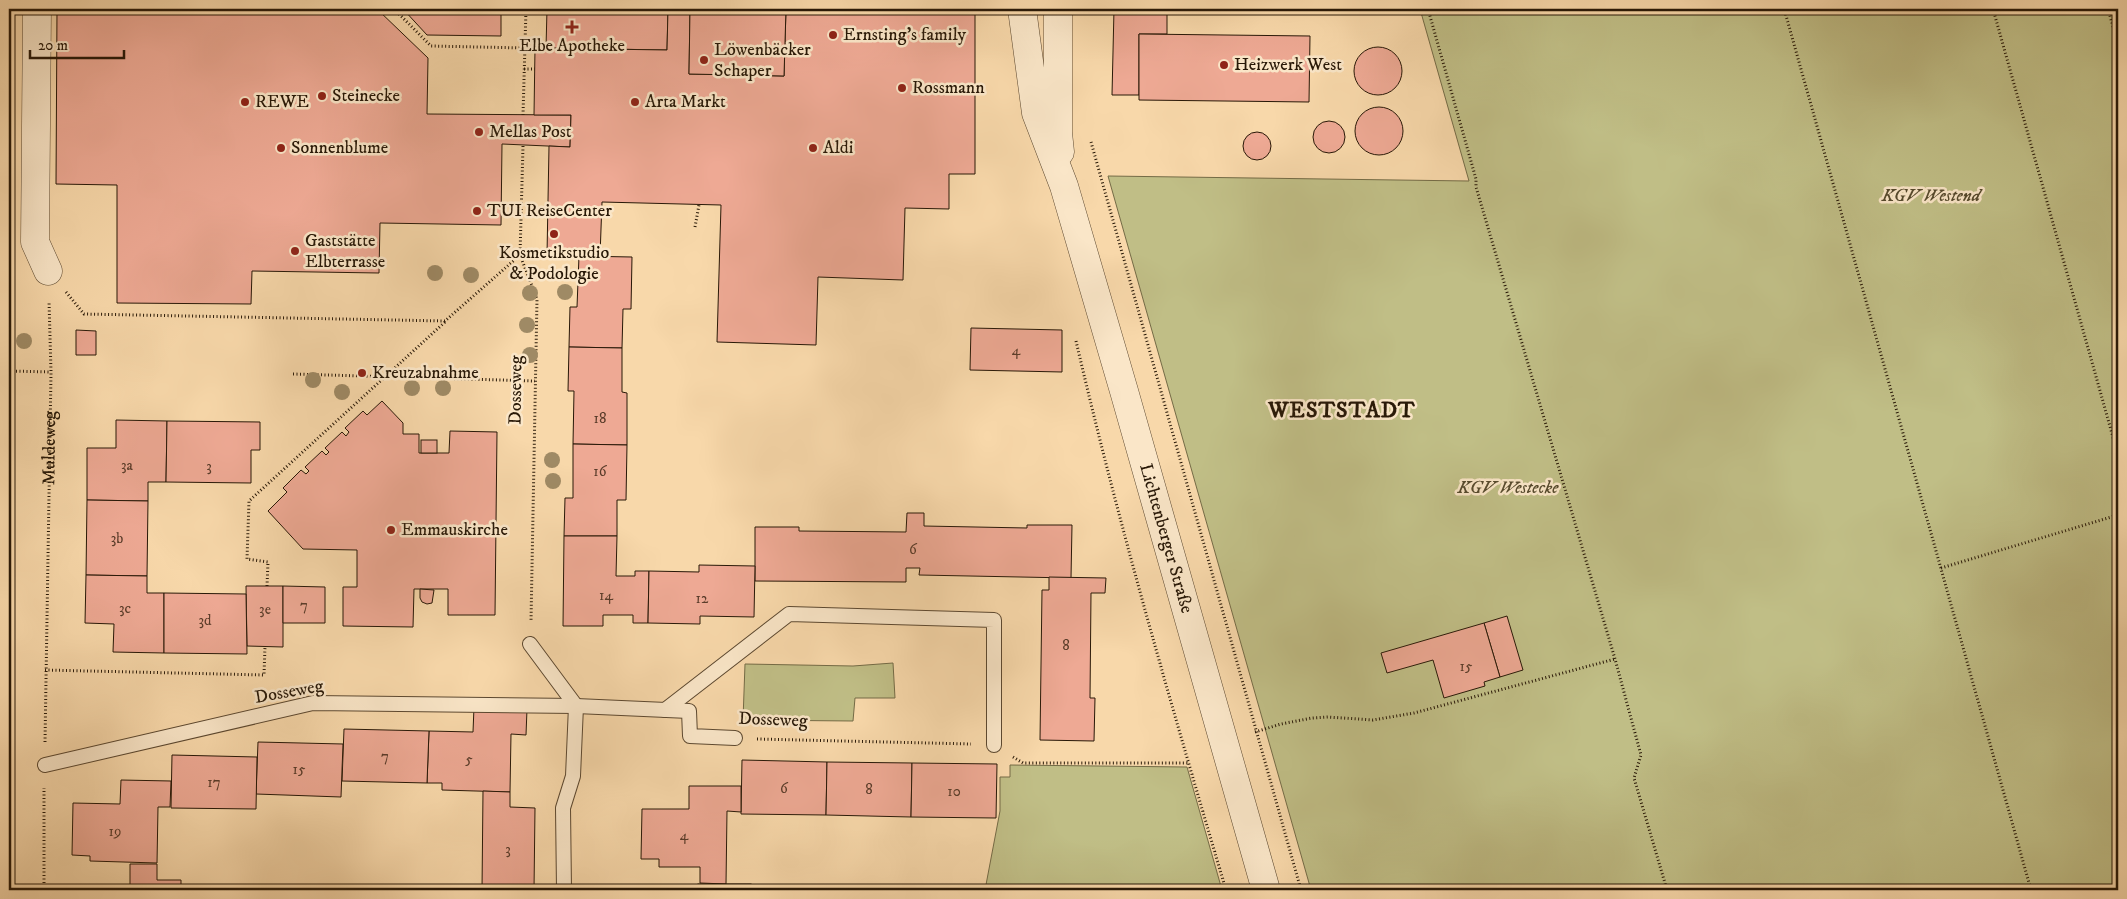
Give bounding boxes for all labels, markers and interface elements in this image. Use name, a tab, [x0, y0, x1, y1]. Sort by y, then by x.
marker: Elbe Apotheke	[566, 21, 578, 33]
place label: Ernsting's family	[843, 24, 967, 46]
scale bar	[30, 28, 124, 60]
marker: Ernsting's family	[827, 29, 839, 41]
place label: Elbe Apotheke	[519, 35, 625, 57]
text: 20 m	[38, 36, 68, 55]
place label: Löwenbäcker Schaper	[714, 39, 811, 82]
marker: Löwenbäcker Schaper	[698, 54, 710, 66]
place label: Heizwerk West	[1234, 54, 1342, 76]
marker: Heizwerk West	[1218, 59, 1230, 71]
place label: Rossmann	[912, 77, 985, 99]
marker: Rossmann	[896, 82, 908, 94]
place label: Steinecke	[332, 85, 400, 107]
marker: Steinecke	[316, 90, 328, 102]
place label: REWE	[255, 91, 309, 113]
place label: Arta Markt	[645, 91, 726, 113]
marker: REWE	[239, 96, 251, 108]
marker: Arta Markt	[629, 96, 641, 108]
place label: Mellas Post	[489, 121, 572, 143]
marker: Mellas Post	[473, 126, 485, 138]
place label: Sonnenblume	[291, 137, 388, 159]
place label: Aldi	[823, 137, 854, 159]
marker: Sonnenblume	[275, 142, 287, 154]
marker: Aldi	[807, 142, 819, 154]
park label: KGV Westend	[1881, 185, 1983, 207]
place label: TUI ReiseCenter	[487, 200, 612, 222]
marker: TUI ReiseCenter	[471, 205, 483, 217]
marker: Kosmetikstudio & Podologie	[548, 228, 560, 240]
place label: Gaststätte Elbterrasse	[305, 230, 385, 273]
place label: Kosmetikstudio & Podologie	[499, 242, 609, 285]
marker: Gaststätte Elbterrasse	[289, 245, 301, 257]
house number: 4	[1012, 341, 1021, 360]
street label: Dosseweg	[504, 355, 528, 425]
place label: Kreuzabnahme	[372, 362, 479, 384]
marker: Kreuzabnahme	[356, 367, 368, 379]
district label: WESTSTADT	[1267, 397, 1416, 424]
house number: 18	[593, 409, 607, 428]
street label: Muldeweg	[38, 410, 61, 485]
house number: 3a	[121, 456, 134, 475]
house number: 3	[206, 457, 212, 476]
street label: Lichtenberger Straße	[1134, 461, 1198, 616]
house number: 16	[593, 462, 608, 481]
park label: KGV Westecke	[1457, 477, 1559, 499]
place label: Emmauskirche	[401, 519, 508, 541]
marker: Emmauskirche	[385, 524, 397, 536]
house number: 3b	[111, 529, 123, 548]
house number: 6	[909, 540, 918, 559]
house number: 14	[599, 586, 613, 605]
house number: 12	[696, 589, 709, 608]
house number: 7	[300, 596, 308, 615]
house number: 3c	[119, 599, 132, 618]
house number: 3e	[259, 600, 271, 619]
house number: 3d	[198, 611, 212, 630]
house number: 8	[1062, 636, 1070, 655]
house number: 15	[1460, 657, 1473, 676]
street label: Dosseweg	[253, 675, 325, 709]
street label: Dosseweg	[738, 708, 808, 732]
house number: 7	[381, 747, 389, 766]
house number: 5	[465, 750, 473, 769]
house number: 15	[293, 760, 306, 779]
house number: 17	[207, 773, 221, 792]
house number: 6	[780, 779, 789, 798]
house number: 8	[865, 780, 873, 799]
house number: 10	[947, 782, 961, 801]
house number: 19	[109, 822, 121, 841]
house number: 4	[680, 826, 689, 845]
house number: 3	[505, 840, 511, 859]

